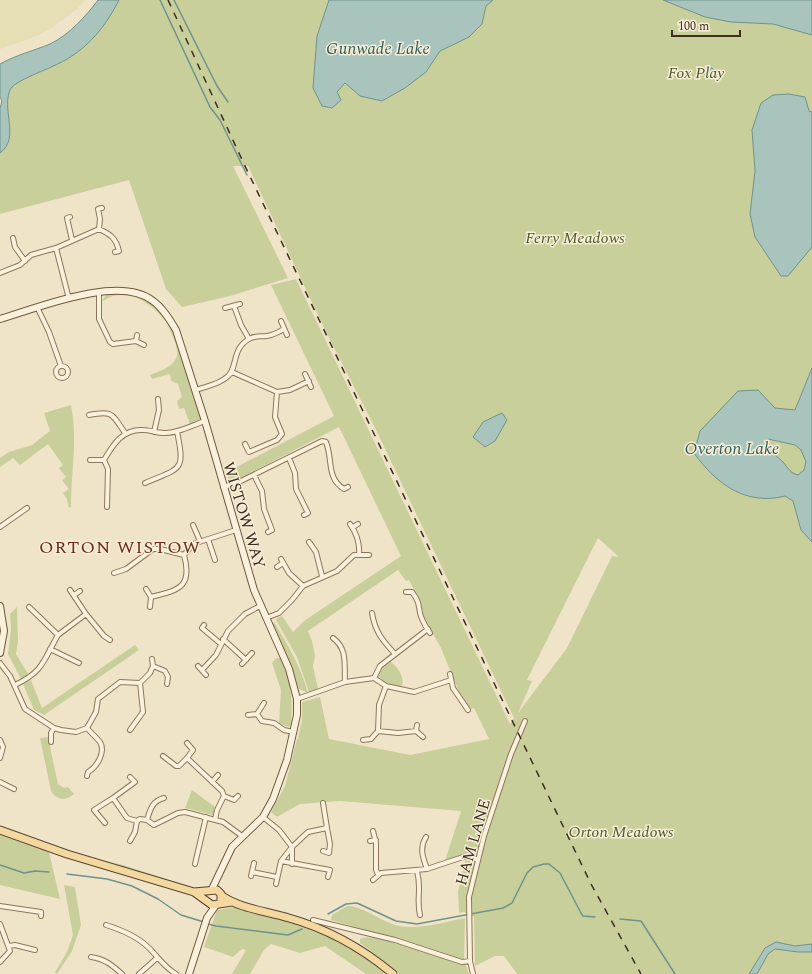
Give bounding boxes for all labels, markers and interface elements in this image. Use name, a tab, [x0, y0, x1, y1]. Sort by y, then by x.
scale bar	[672, 12, 740, 38]
text: 100 m	[678, 17, 709, 36]
water label: Gunwade Lake	[326, 36, 430, 62]
park label: Fox Play	[668, 61, 724, 85]
park label: Ferry Meadows	[525, 226, 625, 250]
water label: Overton Lake	[685, 436, 779, 462]
street label: WISTOW WAY	[216, 459, 272, 572]
district label: ORTON WISTOW	[39, 534, 201, 561]
street label: HAM LANE	[449, 796, 497, 888]
park label: Orton Meadows	[568, 820, 674, 844]

